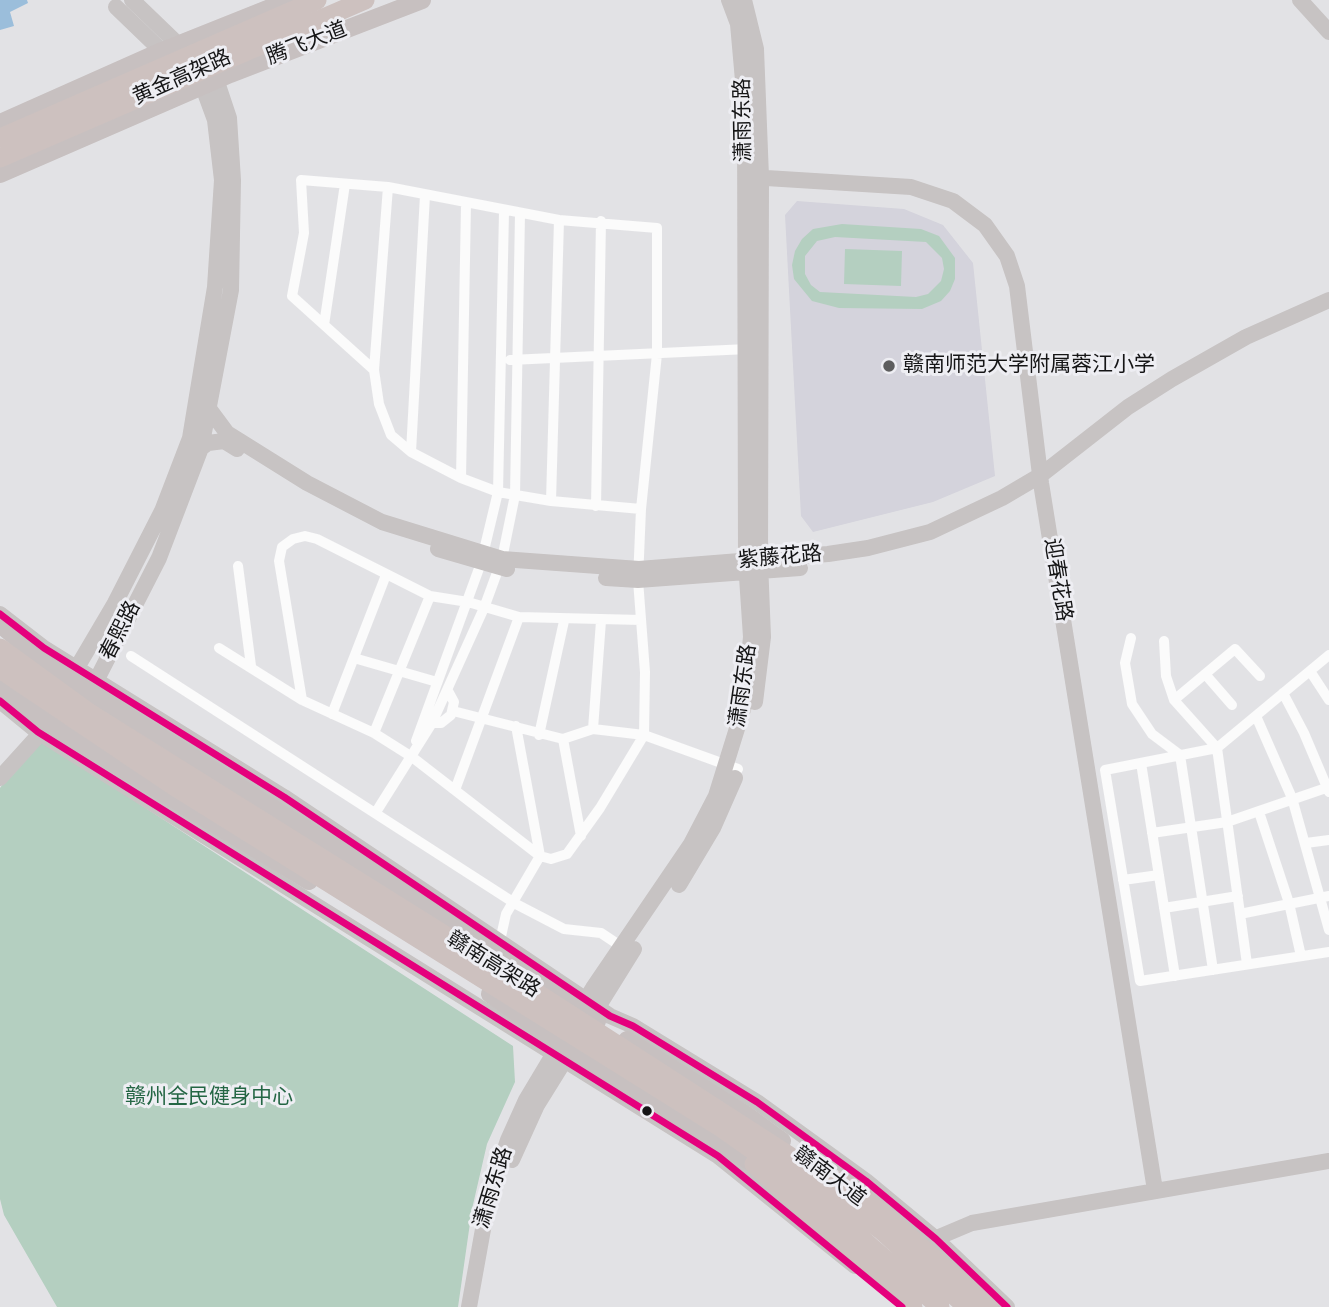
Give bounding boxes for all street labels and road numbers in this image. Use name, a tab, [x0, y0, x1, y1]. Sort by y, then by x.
street label: 腾飞大道	[263, 17, 351, 71]
street label: 黄金高架路	[129, 45, 235, 111]
street label: 潇雨东路	[731, 78, 757, 162]
street label: 迎春花路	[1038, 537, 1076, 623]
street label: 紫藤花路	[737, 542, 823, 574]
street label: 春熙路	[95, 597, 147, 665]
street label: 潇雨东路	[726, 643, 762, 729]
street label: 赣南高架路	[442, 926, 544, 1004]
street label: 赣南大道	[788, 1142, 870, 1212]
street label: 潇雨东路	[470, 1144, 518, 1232]

